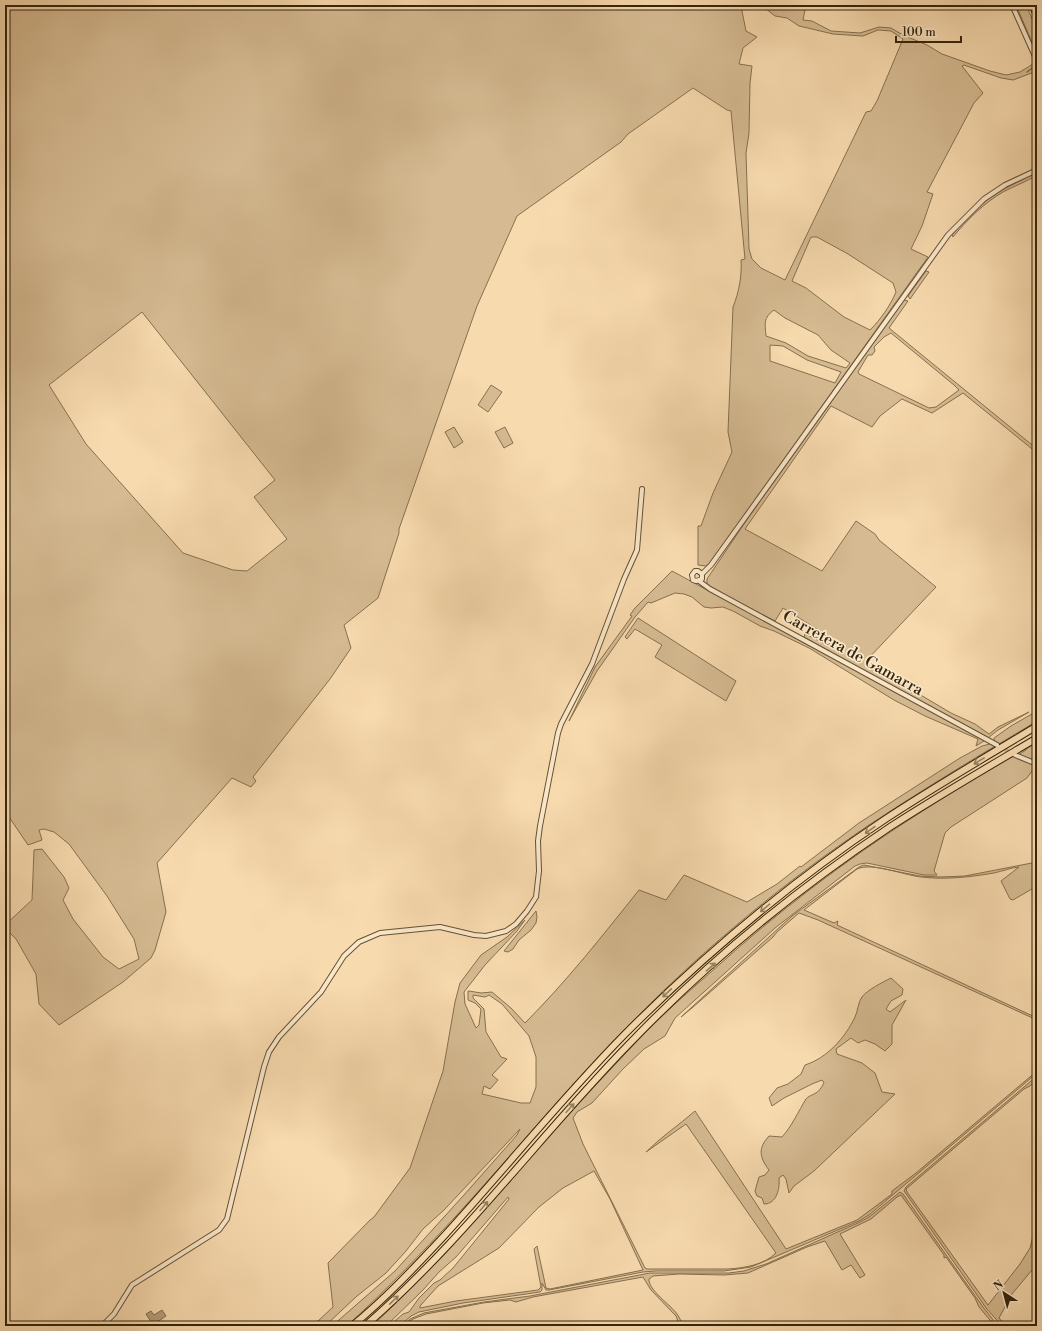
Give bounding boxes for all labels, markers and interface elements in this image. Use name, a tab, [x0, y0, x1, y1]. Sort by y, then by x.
scale bar	[896, 18, 961, 44]
text: 100 m	[902, 25, 936, 40]
street label: Carretera de Gamarra	[779, 606, 928, 700]
one-way arrow	[973, 757, 985, 765]
one-way arrow	[864, 826, 875, 834]
one-way arrow	[760, 903, 771, 912]
one-way arrow	[705, 962, 716, 971]
one-way arrow	[663, 988, 673, 997]
one-way arrow	[565, 1103, 574, 1113]
one-way arrow	[479, 1200, 488, 1211]
north arrow	[984, 1273, 1024, 1313]
text: N	[991, 1277, 1007, 1294]
one-way arrow	[389, 1295, 399, 1305]

